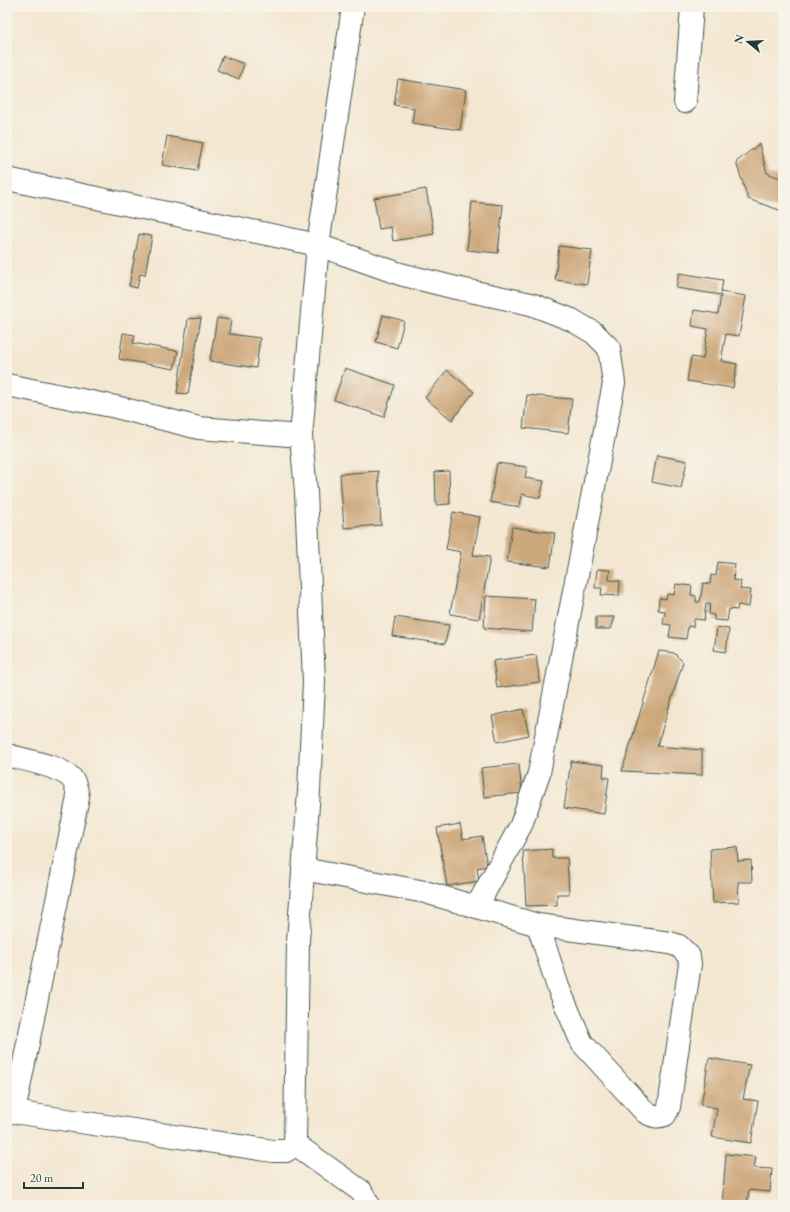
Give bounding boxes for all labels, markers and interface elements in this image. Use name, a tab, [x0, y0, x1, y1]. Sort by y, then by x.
north arrow	[728, 22, 768, 62]
text: N	[730, 32, 747, 45]
scale bar	[24, 1164, 83, 1190]
text: 20 m	[30, 1170, 54, 1186]

